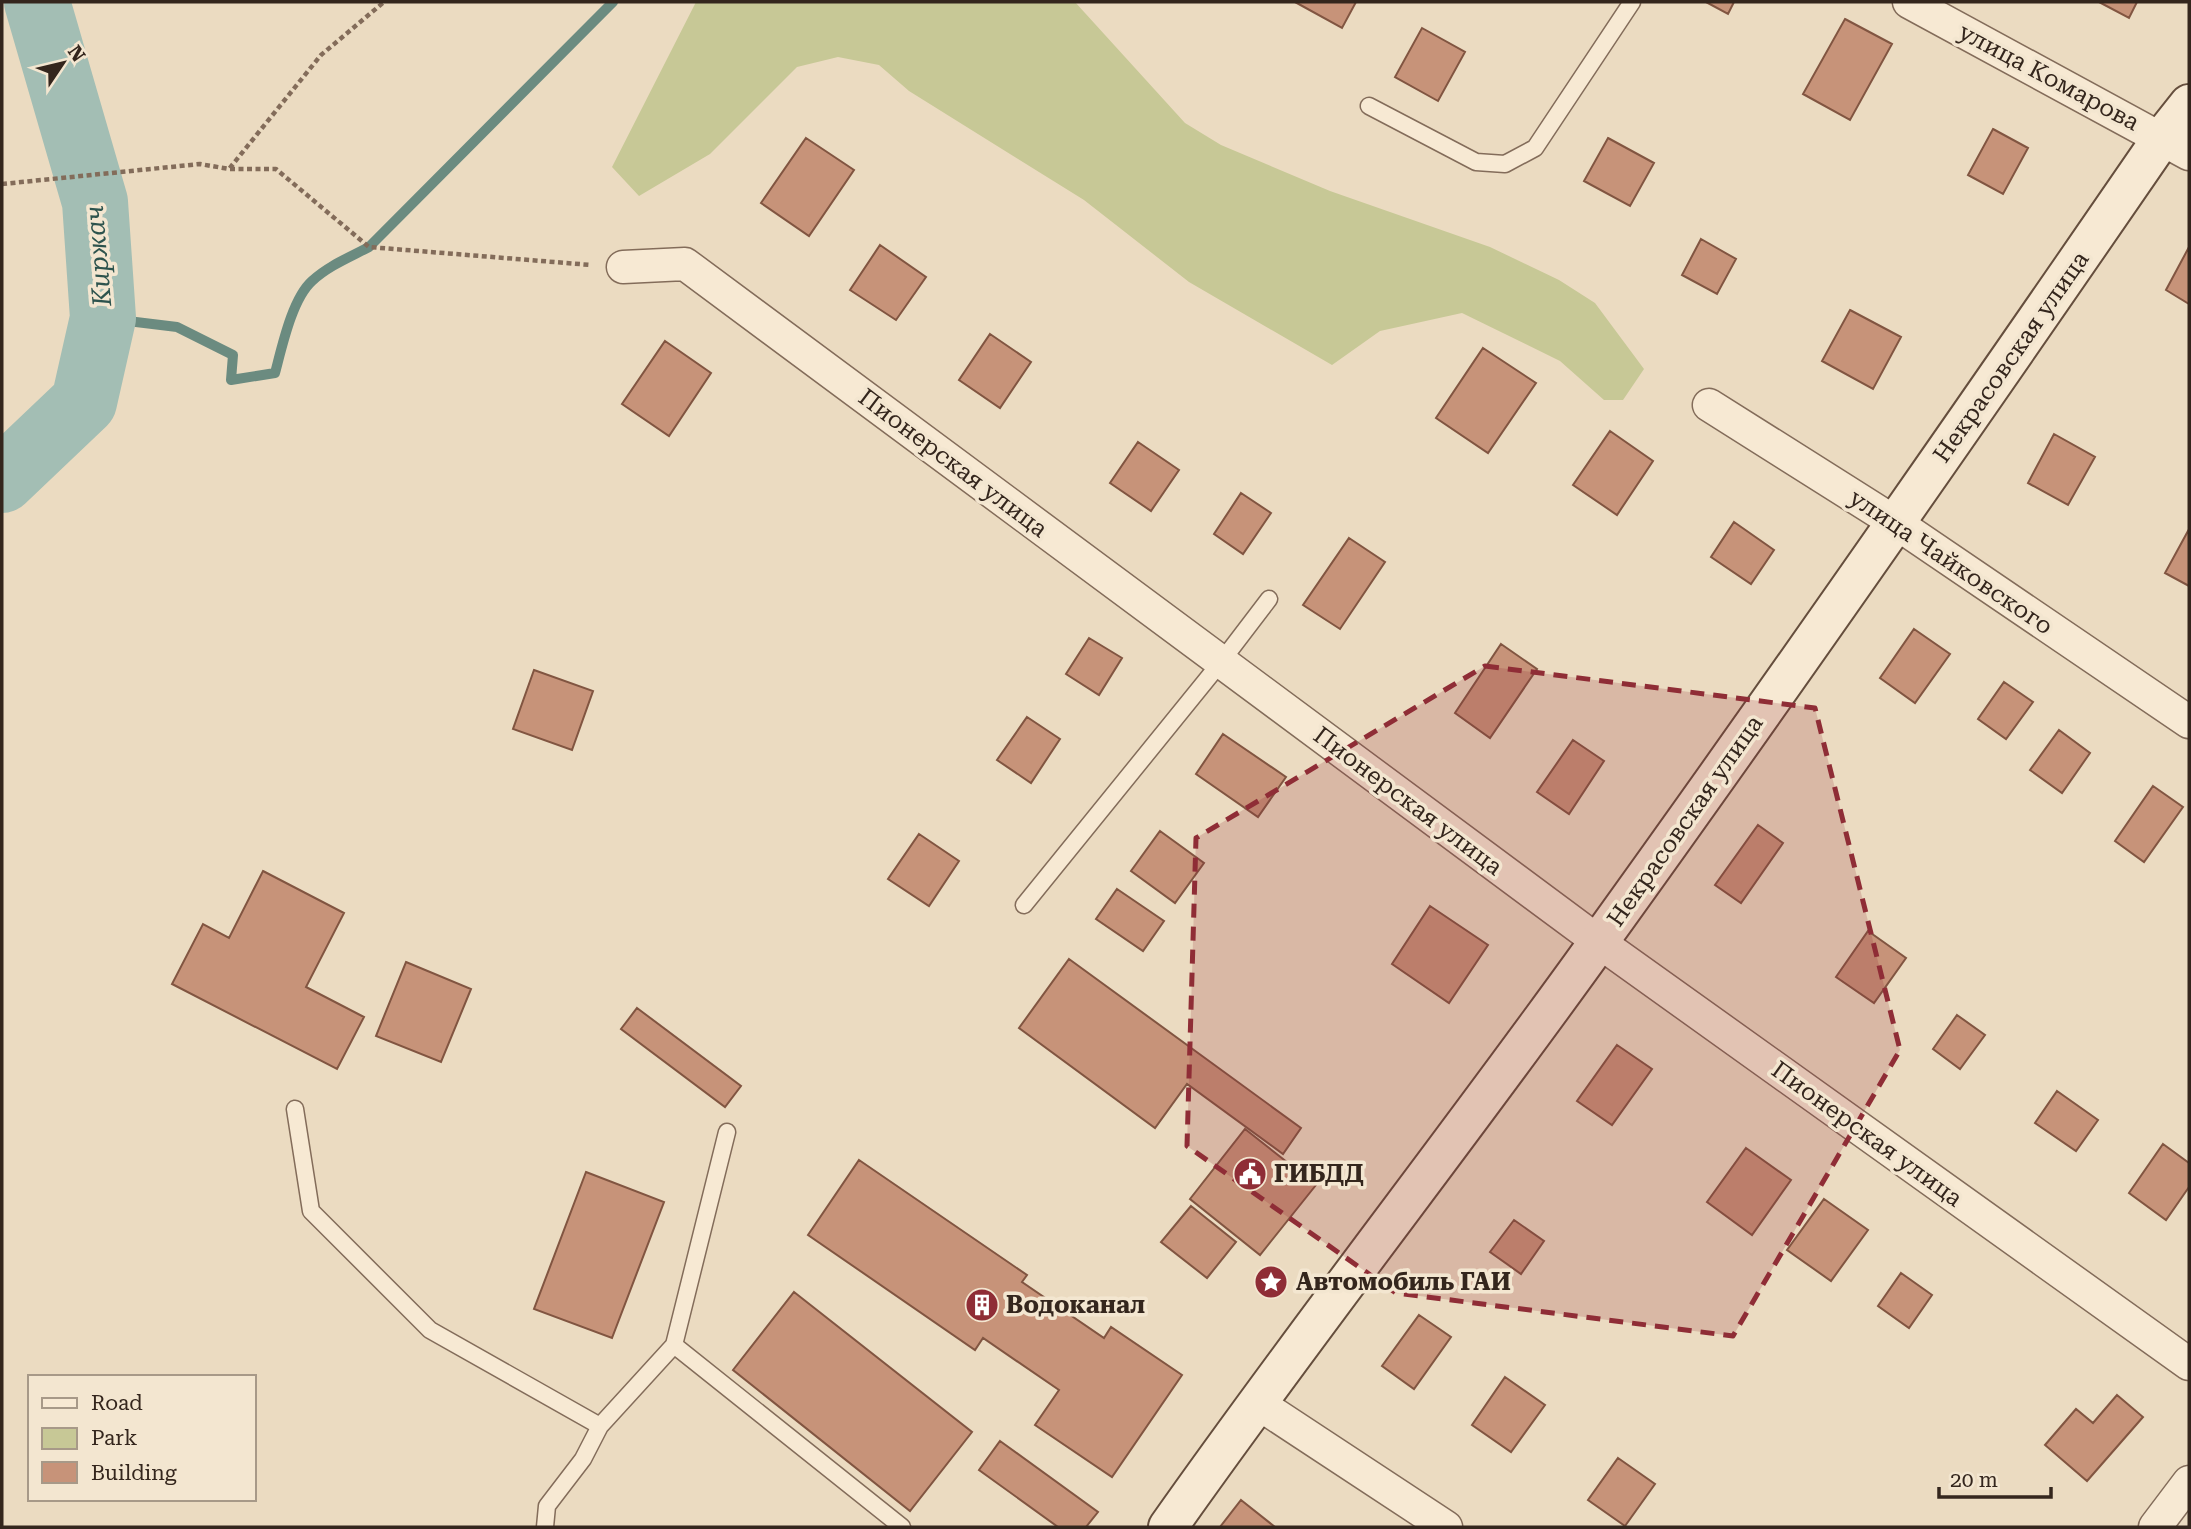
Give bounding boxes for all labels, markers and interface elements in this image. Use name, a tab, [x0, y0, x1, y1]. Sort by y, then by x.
street label: улица Комарова	[1954, 18, 2144, 136]
north arrow	[28, 28, 98, 98]
text: N	[63, 41, 90, 66]
water label: Киржач	[79, 204, 117, 309]
street label: Некрасовская улица	[1927, 246, 2095, 468]
street label: Пионерская улица	[853, 383, 1053, 543]
street label: улица Чайковского	[1844, 484, 2058, 640]
street label: Некрасовская улица	[1601, 710, 1769, 932]
street label: Пионерская улица	[1308, 721, 1508, 881]
street label: Пионерская улица	[1766, 1055, 1968, 1213]
public building icon: ГИБДД	[1231, 1155, 1269, 1193]
place label: ГИБДД	[1274, 1160, 1364, 1188]
place icon: Автомобиль ГАИ	[1252, 1263, 1290, 1301]
place label: Автомобиль ГАИ	[1296, 1268, 1511, 1296]
building icon: Водоканал	[963, 1286, 1001, 1324]
place label: Водоканал	[1006, 1291, 1145, 1319]
legend	[28, 1375, 256, 1501]
text: Road	[91, 1391, 143, 1415]
text: Park	[91, 1426, 137, 1450]
scale bar	[1939, 1456, 2051, 1500]
text: Building	[91, 1461, 177, 1485]
text: 20 m	[1950, 1468, 1998, 1492]

